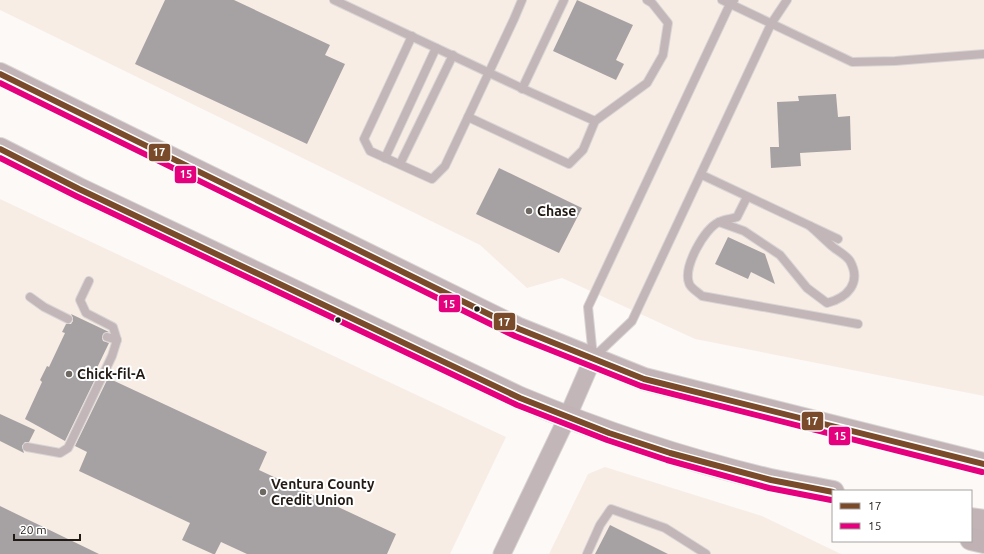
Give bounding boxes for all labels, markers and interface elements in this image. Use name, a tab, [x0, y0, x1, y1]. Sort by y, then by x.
line badge: 17	[148, 143, 171, 162]
text: 17	[153, 146, 165, 158]
line badge: 15	[174, 165, 197, 184]
text: 15	[180, 168, 192, 180]
place label: Chase	[537, 203, 576, 219]
marker: Chase	[524, 206, 534, 216]
line badge: 15	[438, 294, 461, 313]
text: 15	[443, 298, 455, 310]
unlabelled marker	[472, 304, 482, 314]
line badge: 17	[493, 312, 516, 331]
unlabelled marker	[333, 315, 343, 325]
text: 17	[498, 316, 510, 328]
place label: Chick-fil-A	[77, 366, 145, 382]
marker: Chick-fil-A	[64, 369, 74, 379]
line badge: 17	[801, 411, 824, 431]
text: 17	[806, 415, 818, 427]
line badge: 15	[828, 426, 851, 446]
text: 15	[834, 430, 846, 442]
place label: Ventura County Credit Union	[271, 476, 375, 508]
marker: Ventura County Credit Union	[258, 487, 268, 497]
legend	[832, 490, 972, 542]
text: 17	[868, 499, 882, 512]
scale bar	[14, 516, 80, 542]
text: 15	[868, 519, 882, 532]
text: 20 m	[20, 523, 47, 536]

